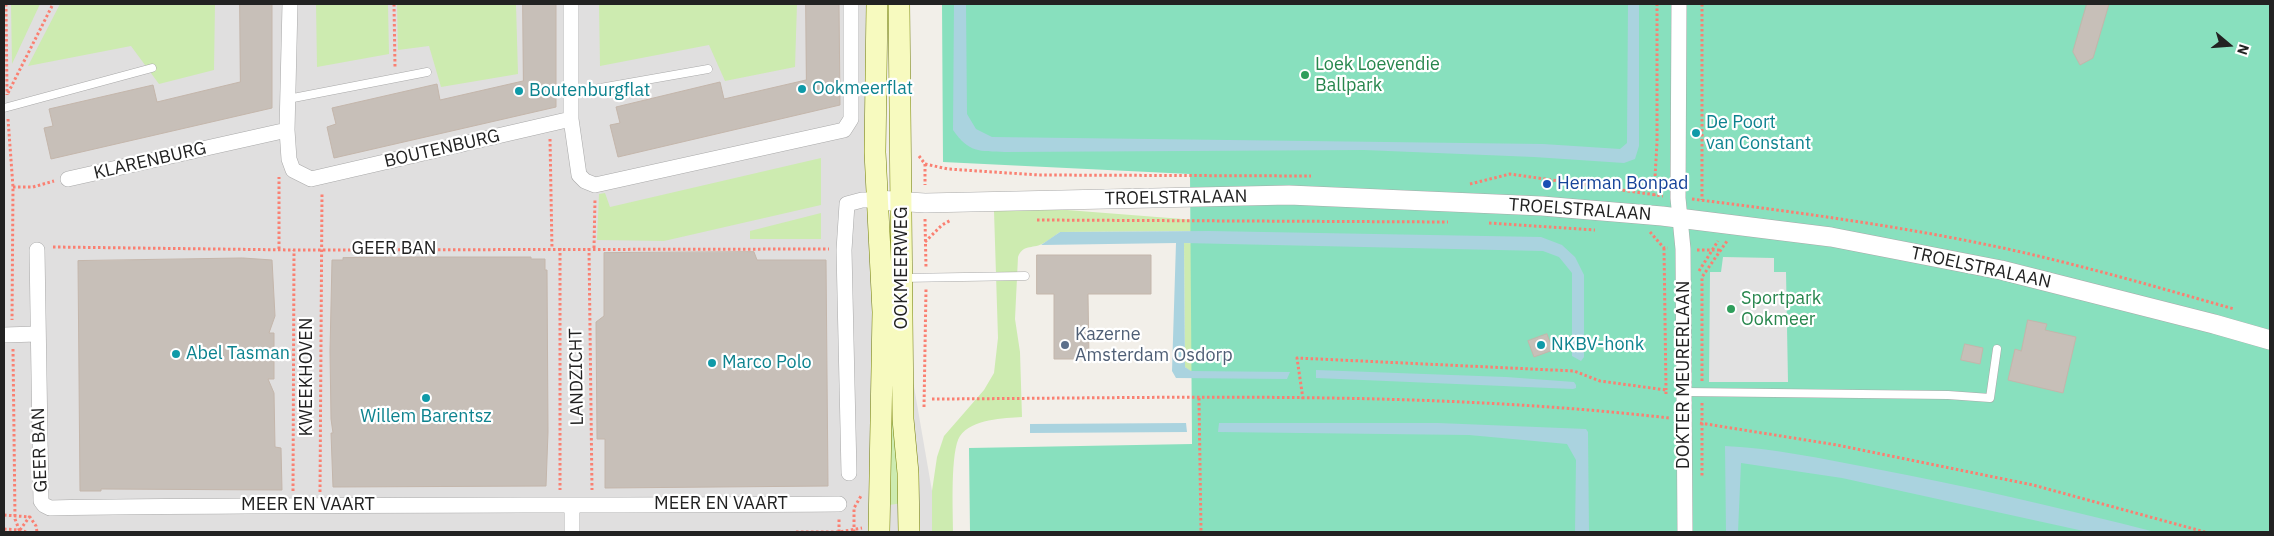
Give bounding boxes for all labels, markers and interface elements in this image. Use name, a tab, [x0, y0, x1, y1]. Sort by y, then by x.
north arrow	[2204, 20, 2254, 70]
text: N	[2233, 42, 2253, 57]
place label: Loek Loevendie Ballpark	[1315, 54, 1440, 96]
marker: Loek Loevendie Ballpark	[1299, 69, 1311, 81]
place label: Ookmeerflat	[812, 78, 913, 100]
place label: Boutenburgflat	[529, 80, 650, 102]
marker: Ookmeerflat	[796, 83, 808, 95]
marker: Boutenburgflat	[513, 85, 525, 97]
place label: De Poort van Constant	[1706, 112, 1811, 154]
street label: BOUTENBURG	[382, 125, 502, 173]
marker: De Poort van Constant	[1690, 127, 1702, 139]
street label: KLARENBURG	[92, 138, 208, 184]
place label: Herman Bonpad	[1557, 173, 1689, 195]
marker: Herman Bonpad	[1541, 178, 1553, 190]
street label: TROELSTRALAAN	[1104, 186, 1248, 210]
street label: TROELSTRALAAN	[1508, 194, 1652, 226]
street label: OOKMEERWEG	[891, 207, 913, 329]
street label: GEER BAN	[351, 238, 437, 260]
street label: TROELSTRALAAN	[1909, 243, 2053, 293]
street label: DOKTER MEURERLAAN	[1673, 281, 1695, 469]
place label: Sportpark Ookmeer	[1741, 288, 1821, 330]
marker: Sportpark Ookmeer	[1725, 303, 1737, 315]
street label: KWEEKHOVEN	[296, 317, 318, 437]
place label: Kazerne Amsterdam Osdorp	[1075, 324, 1233, 366]
street label: LANDZICHT	[565, 328, 589, 426]
place label: NKBV-honk	[1551, 334, 1644, 356]
marker: Kazerne Amsterdam Osdorp	[1059, 339, 1071, 351]
marker: NKBV-honk	[1535, 339, 1547, 351]
place label: Abel Tasman	[186, 343, 290, 365]
marker: Abel Tasman	[170, 348, 182, 360]
place label: Marco Polo	[722, 352, 812, 374]
marker: Marco Polo	[706, 357, 718, 369]
marker: Willem Barentsz	[420, 392, 432, 404]
place label: Willem Barentsz	[360, 406, 492, 428]
street label: GEER BAN	[28, 407, 52, 493]
street label: MEER EN VAART	[654, 493, 788, 515]
street label: MEER EN VAART	[241, 494, 375, 516]

